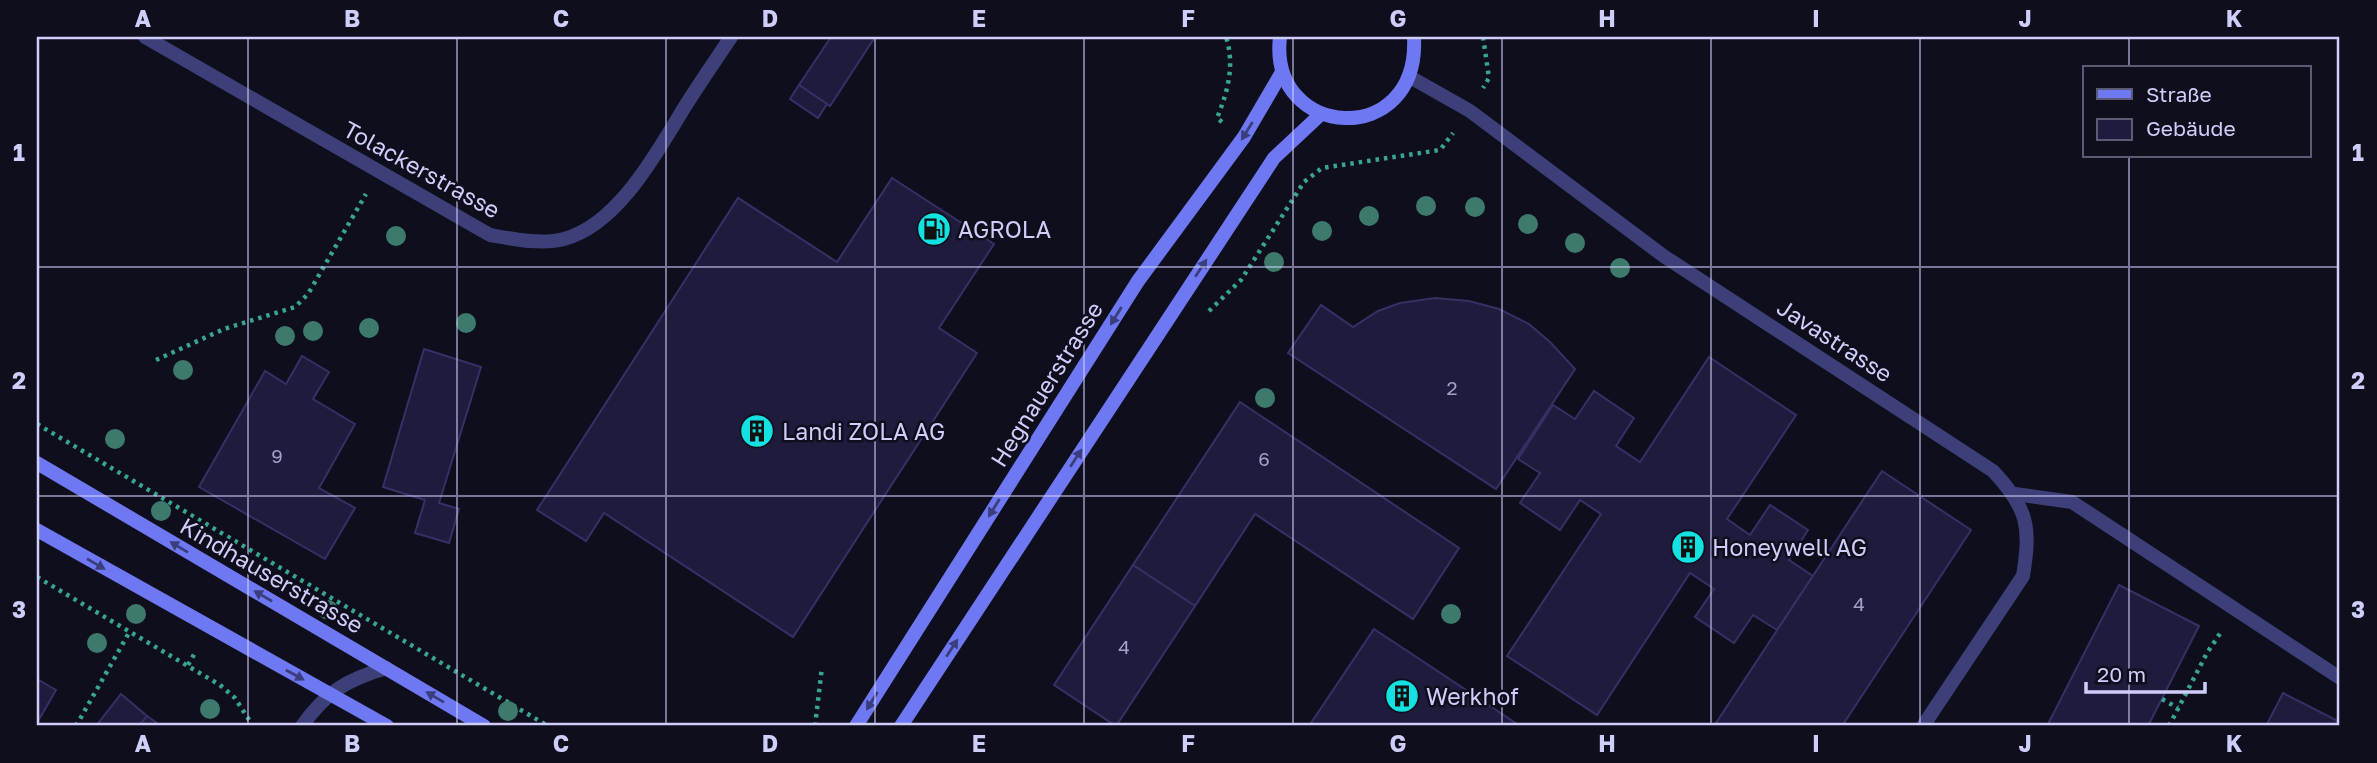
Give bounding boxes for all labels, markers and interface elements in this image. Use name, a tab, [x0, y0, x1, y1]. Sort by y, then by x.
text: A	[135, 4, 152, 32]
text: B	[344, 4, 360, 32]
text: C	[553, 4, 569, 32]
text: D	[762, 4, 778, 32]
text: E	[972, 4, 986, 32]
text: F	[1181, 4, 1195, 32]
text: G	[1390, 4, 1406, 32]
text: H	[1598, 4, 1616, 32]
text: I	[1812, 4, 1820, 32]
text: J	[2018, 4, 2032, 32]
text: K	[2226, 4, 2243, 32]
legend	[2083, 66, 2310, 158]
text: Straße	[2146, 81, 2212, 107]
street label: Tolackerstrasse	[339, 114, 505, 224]
text: Gebäude	[2146, 115, 2236, 141]
one-way arrow	[1241, 121, 1254, 140]
text: 1	[13, 138, 25, 166]
text: 1	[2352, 138, 2364, 166]
fuel station icon: AGROLA	[915, 210, 953, 248]
place label: AGROLA	[958, 215, 1051, 243]
one-way arrow	[1195, 258, 1208, 278]
street label: Javastrasse	[1772, 292, 1898, 388]
street label: Hegnauerstrasse	[984, 296, 1108, 472]
one-way arrow	[1109, 307, 1122, 326]
text: 2	[12, 366, 26, 394]
text: 2	[2351, 366, 2365, 394]
house number: 2	[1446, 376, 1458, 399]
building icon: Landi ZOLA AG	[738, 412, 776, 450]
place label: Landi ZOLA AG	[782, 417, 945, 445]
house number: 9	[271, 444, 283, 467]
house number: 6	[1258, 447, 1270, 470]
one-way arrow	[1070, 448, 1083, 468]
one-way arrow	[987, 499, 1000, 518]
street label: Kindhauserstrasse	[175, 511, 369, 639]
building icon: Honeywell AG	[1669, 528, 1707, 566]
place label: Honeywell AG	[1712, 533, 1867, 561]
one-way arrow	[169, 541, 188, 553]
one-way arrow	[86, 558, 106, 570]
one-way arrow	[254, 590, 273, 602]
house number: 4	[1853, 592, 1865, 615]
text: 3	[12, 595, 26, 623]
text: 3	[2351, 595, 2365, 623]
house number: 4	[1118, 635, 1130, 658]
one-way arrow	[945, 639, 958, 658]
scale bar	[2086, 651, 2206, 695]
text: 20 m	[2097, 661, 2146, 687]
one-way arrow	[285, 669, 304, 681]
building icon: Werkhof	[1383, 677, 1421, 715]
place label: Werkhof	[1426, 682, 1519, 710]
one-way arrow	[425, 691, 444, 703]
one-way arrow	[866, 691, 879, 710]
text: A	[135, 729, 152, 757]
text: B	[344, 729, 360, 757]
text: C	[553, 729, 569, 757]
text: D	[762, 729, 778, 757]
text: E	[972, 729, 986, 757]
text: F	[1181, 729, 1195, 757]
text: G	[1390, 729, 1406, 757]
text: H	[1598, 729, 1616, 757]
text: I	[1812, 729, 1820, 757]
text: J	[2018, 729, 2032, 757]
text: K	[2226, 729, 2243, 757]

